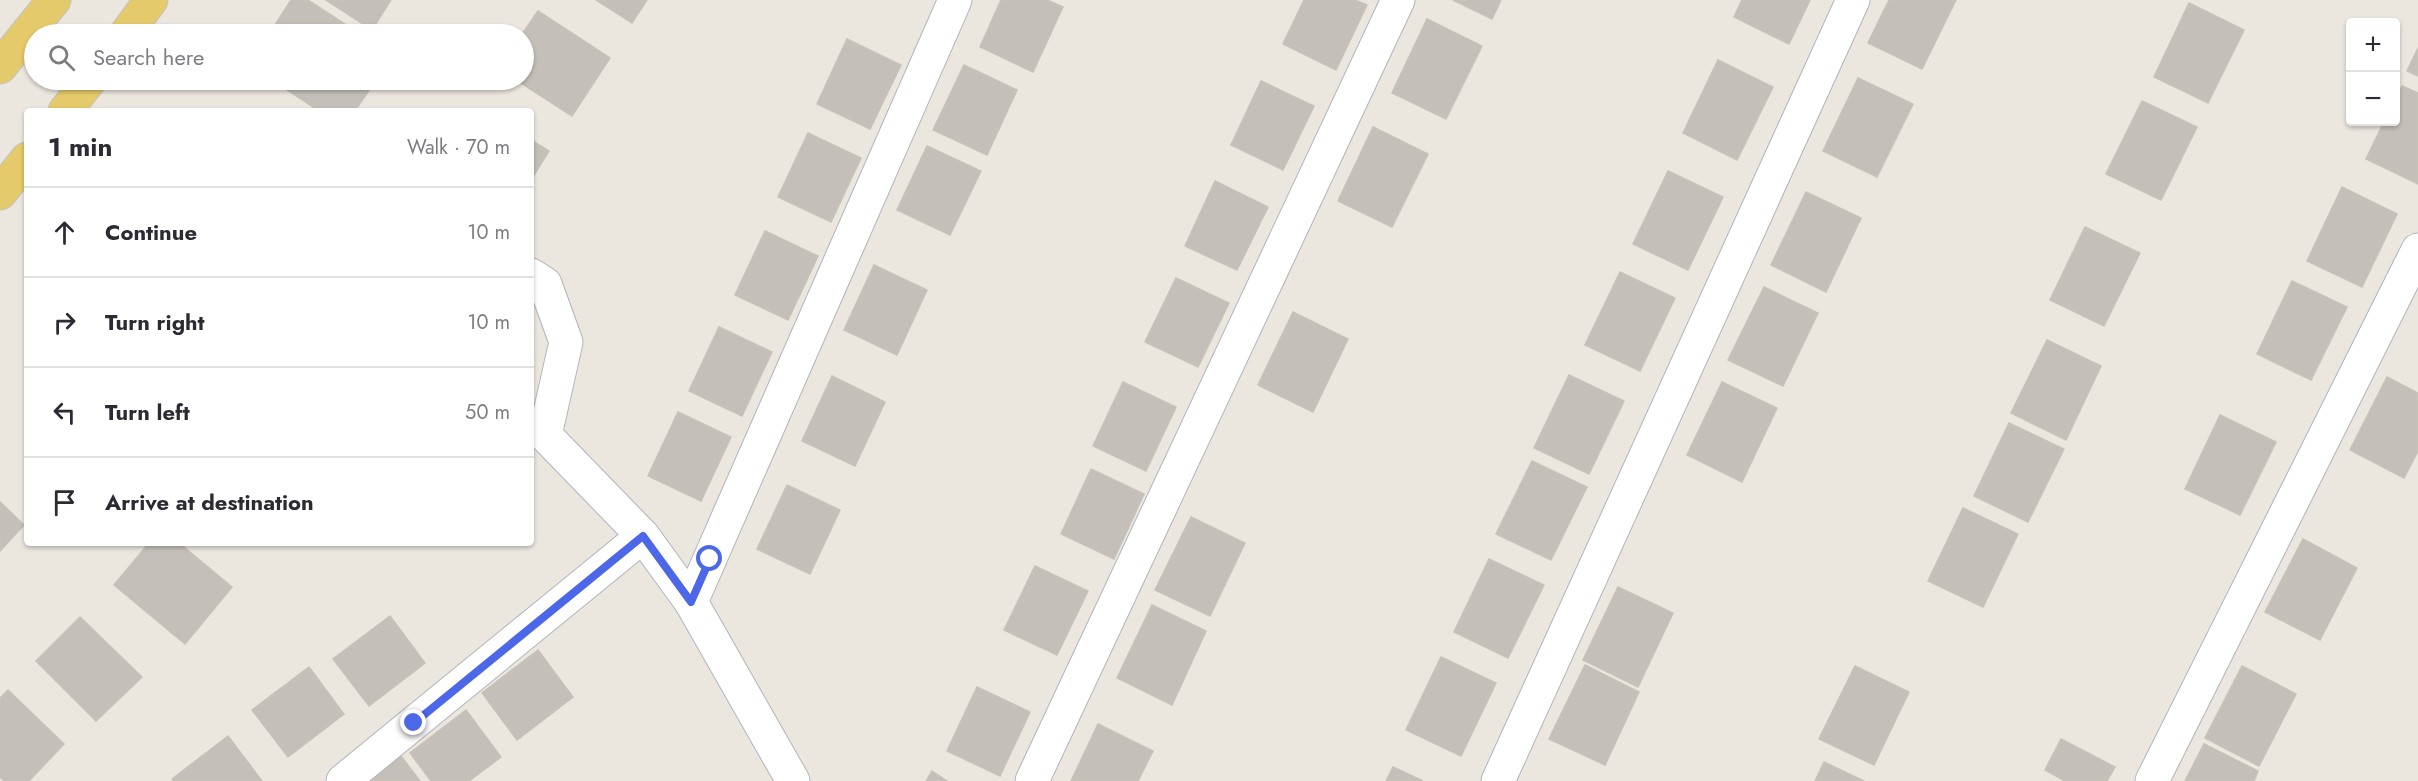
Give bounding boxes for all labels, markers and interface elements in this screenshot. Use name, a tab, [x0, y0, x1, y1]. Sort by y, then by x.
map controls	[2346, 18, 2400, 126]
button: +	[2346, 18, 2400, 72]
search box	[24, 24, 534, 90]
icon: search	[45, 41, 78, 74]
text: Search here	[93, 41, 204, 73]
button: −	[2346, 72, 2400, 126]
text: 1 min	[48, 128, 112, 166]
text: Walk · 70 m	[407, 133, 510, 162]
icon: ahead	[48, 216, 81, 249]
text: Continue	[105, 216, 197, 248]
text: 10 m	[467, 218, 510, 247]
icon: right	[48, 306, 81, 339]
text: Turn right	[105, 306, 205, 338]
text: 10 m	[467, 308, 510, 337]
icon: left	[48, 396, 81, 429]
text: Turn left	[105, 396, 190, 428]
text: 50 m	[465, 398, 510, 427]
icon: arrive	[48, 486, 81, 519]
text: Arrive at destination	[105, 486, 314, 518]
route start	[696, 545, 722, 571]
route end	[400, 709, 426, 735]

